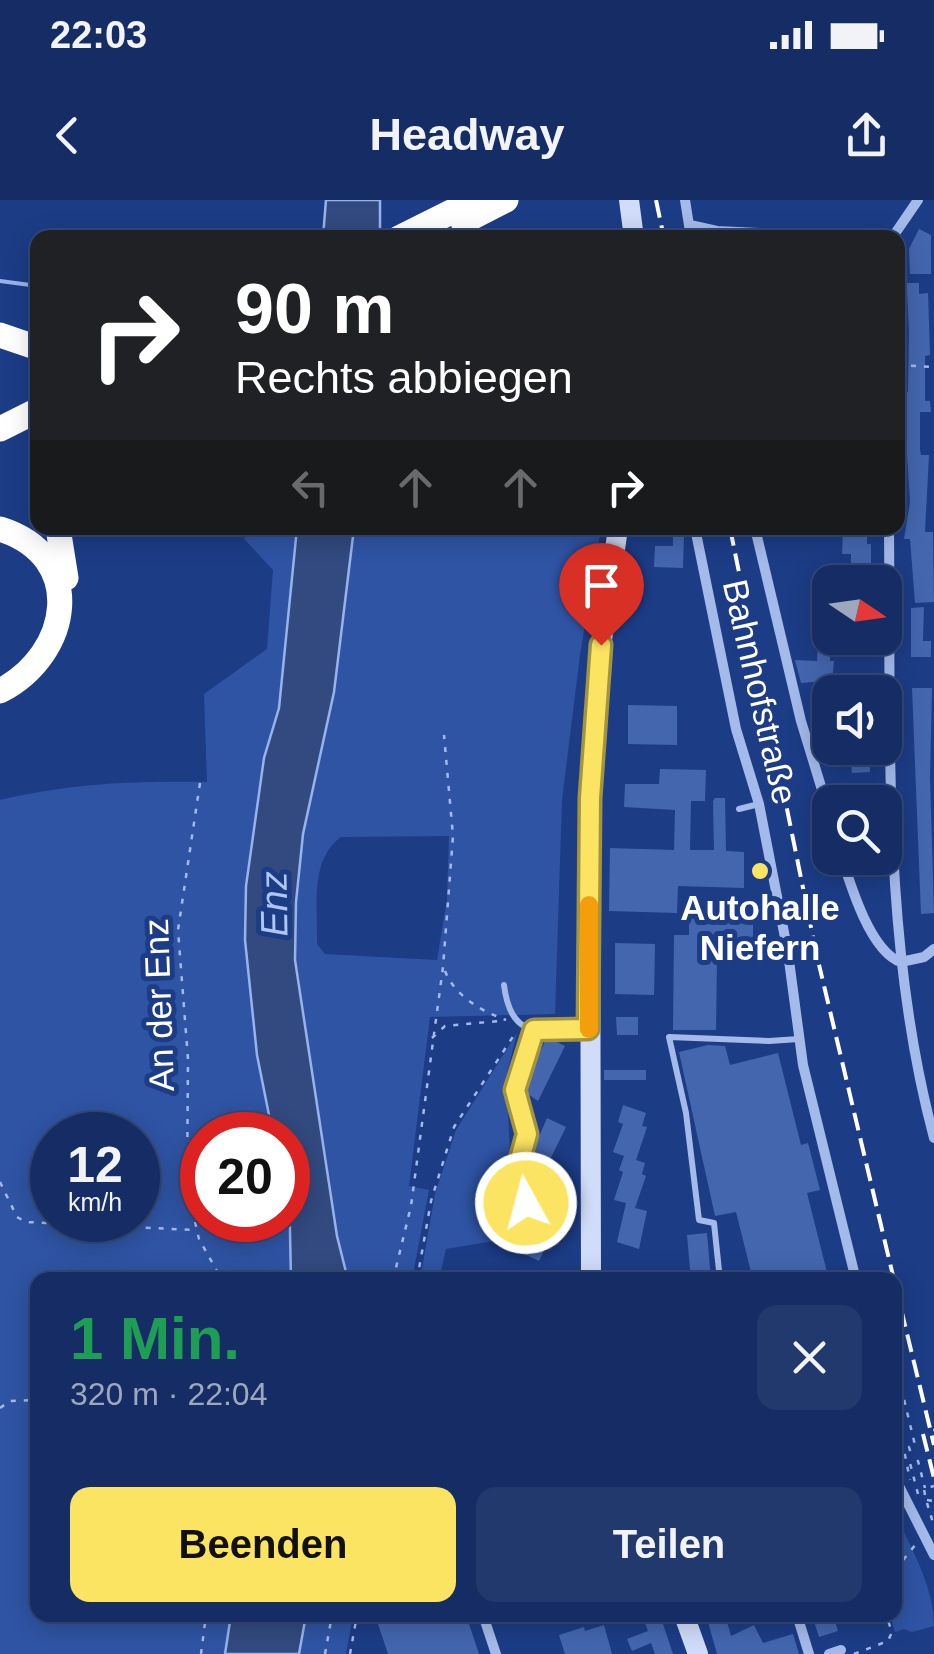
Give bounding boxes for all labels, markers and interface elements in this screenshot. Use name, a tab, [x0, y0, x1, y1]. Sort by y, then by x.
text: 22:03	[50, 14, 147, 56]
icon: back	[40, 108, 95, 163]
icon: share	[839, 108, 894, 163]
text: Headway	[369, 109, 565, 160]
icon: right	[70, 270, 200, 400]
text: 90 m	[235, 270, 395, 348]
text: Rechts abbiegen	[235, 352, 573, 403]
icon: left	[283, 460, 338, 515]
icon: ahead	[388, 460, 443, 515]
icon: ahead	[493, 460, 548, 515]
icon: right	[598, 460, 653, 515]
pin	[559, 543, 644, 646]
icon: arrive	[574, 558, 629, 613]
north arrow	[812, 565, 902, 655]
map controls	[812, 565, 902, 875]
street label: Bahnhofstraße	[716, 576, 805, 808]
button: sound	[812, 675, 902, 765]
button: search	[812, 785, 902, 875]
marker: Autohalle Niefern	[749, 860, 771, 882]
water label: Enz	[252, 871, 296, 937]
place label: Autohalle Niefern	[680, 888, 840, 967]
street label: An der Enz	[136, 918, 181, 1092]
speed limit sign: 20	[180, 1112, 310, 1242]
text: 12	[67, 1137, 123, 1193]
position arrow	[474, 1151, 578, 1255]
text: km/h	[68, 1188, 122, 1216]
text: 1 Min.	[70, 1305, 240, 1372]
button: close	[757, 1305, 862, 1410]
text: 320 m · 22:04	[70, 1376, 267, 1412]
button: Beenden	[70, 1487, 456, 1602]
button: Teilen	[476, 1487, 862, 1602]

